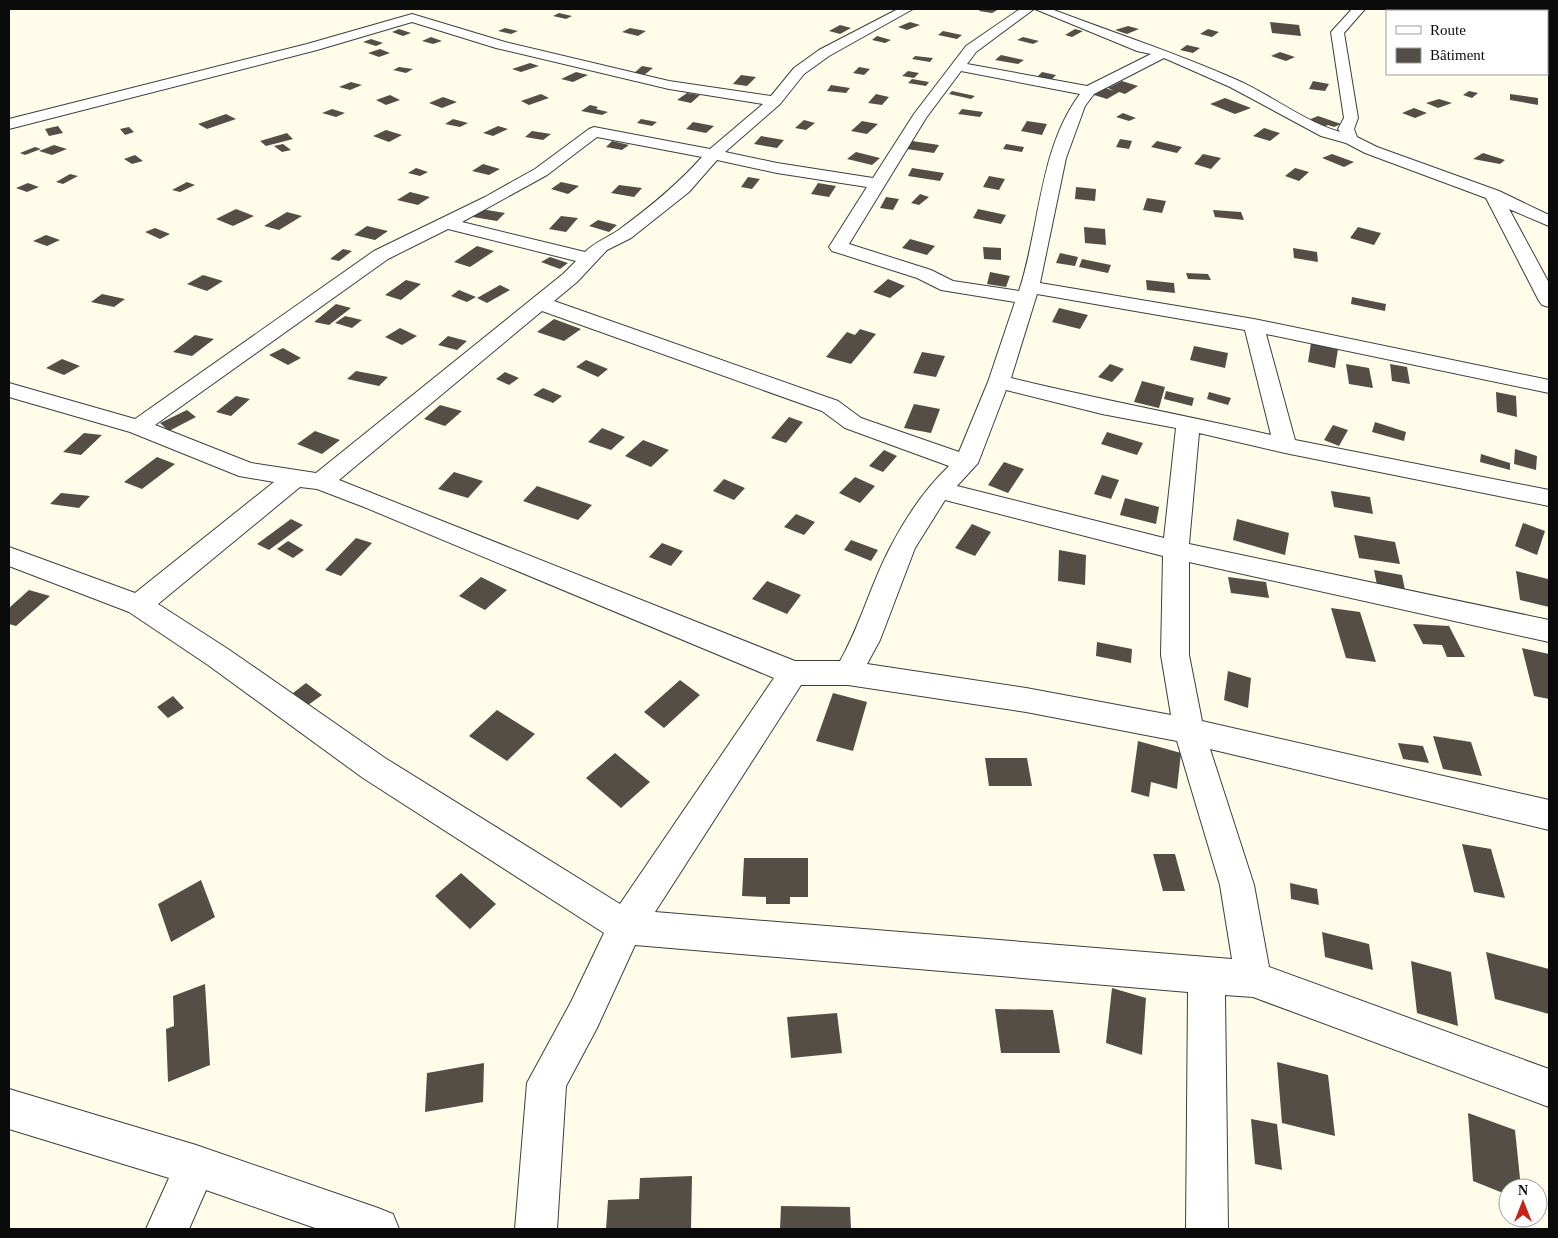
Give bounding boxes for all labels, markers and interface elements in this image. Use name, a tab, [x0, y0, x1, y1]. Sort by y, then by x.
legend	[1386, 10, 1548, 75]
text: Route	[1430, 22, 1466, 38]
text: Bâtiment	[1430, 47, 1486, 63]
north arrow	[1498, 1178, 1548, 1228]
text: N	[1518, 1183, 1528, 1198]

